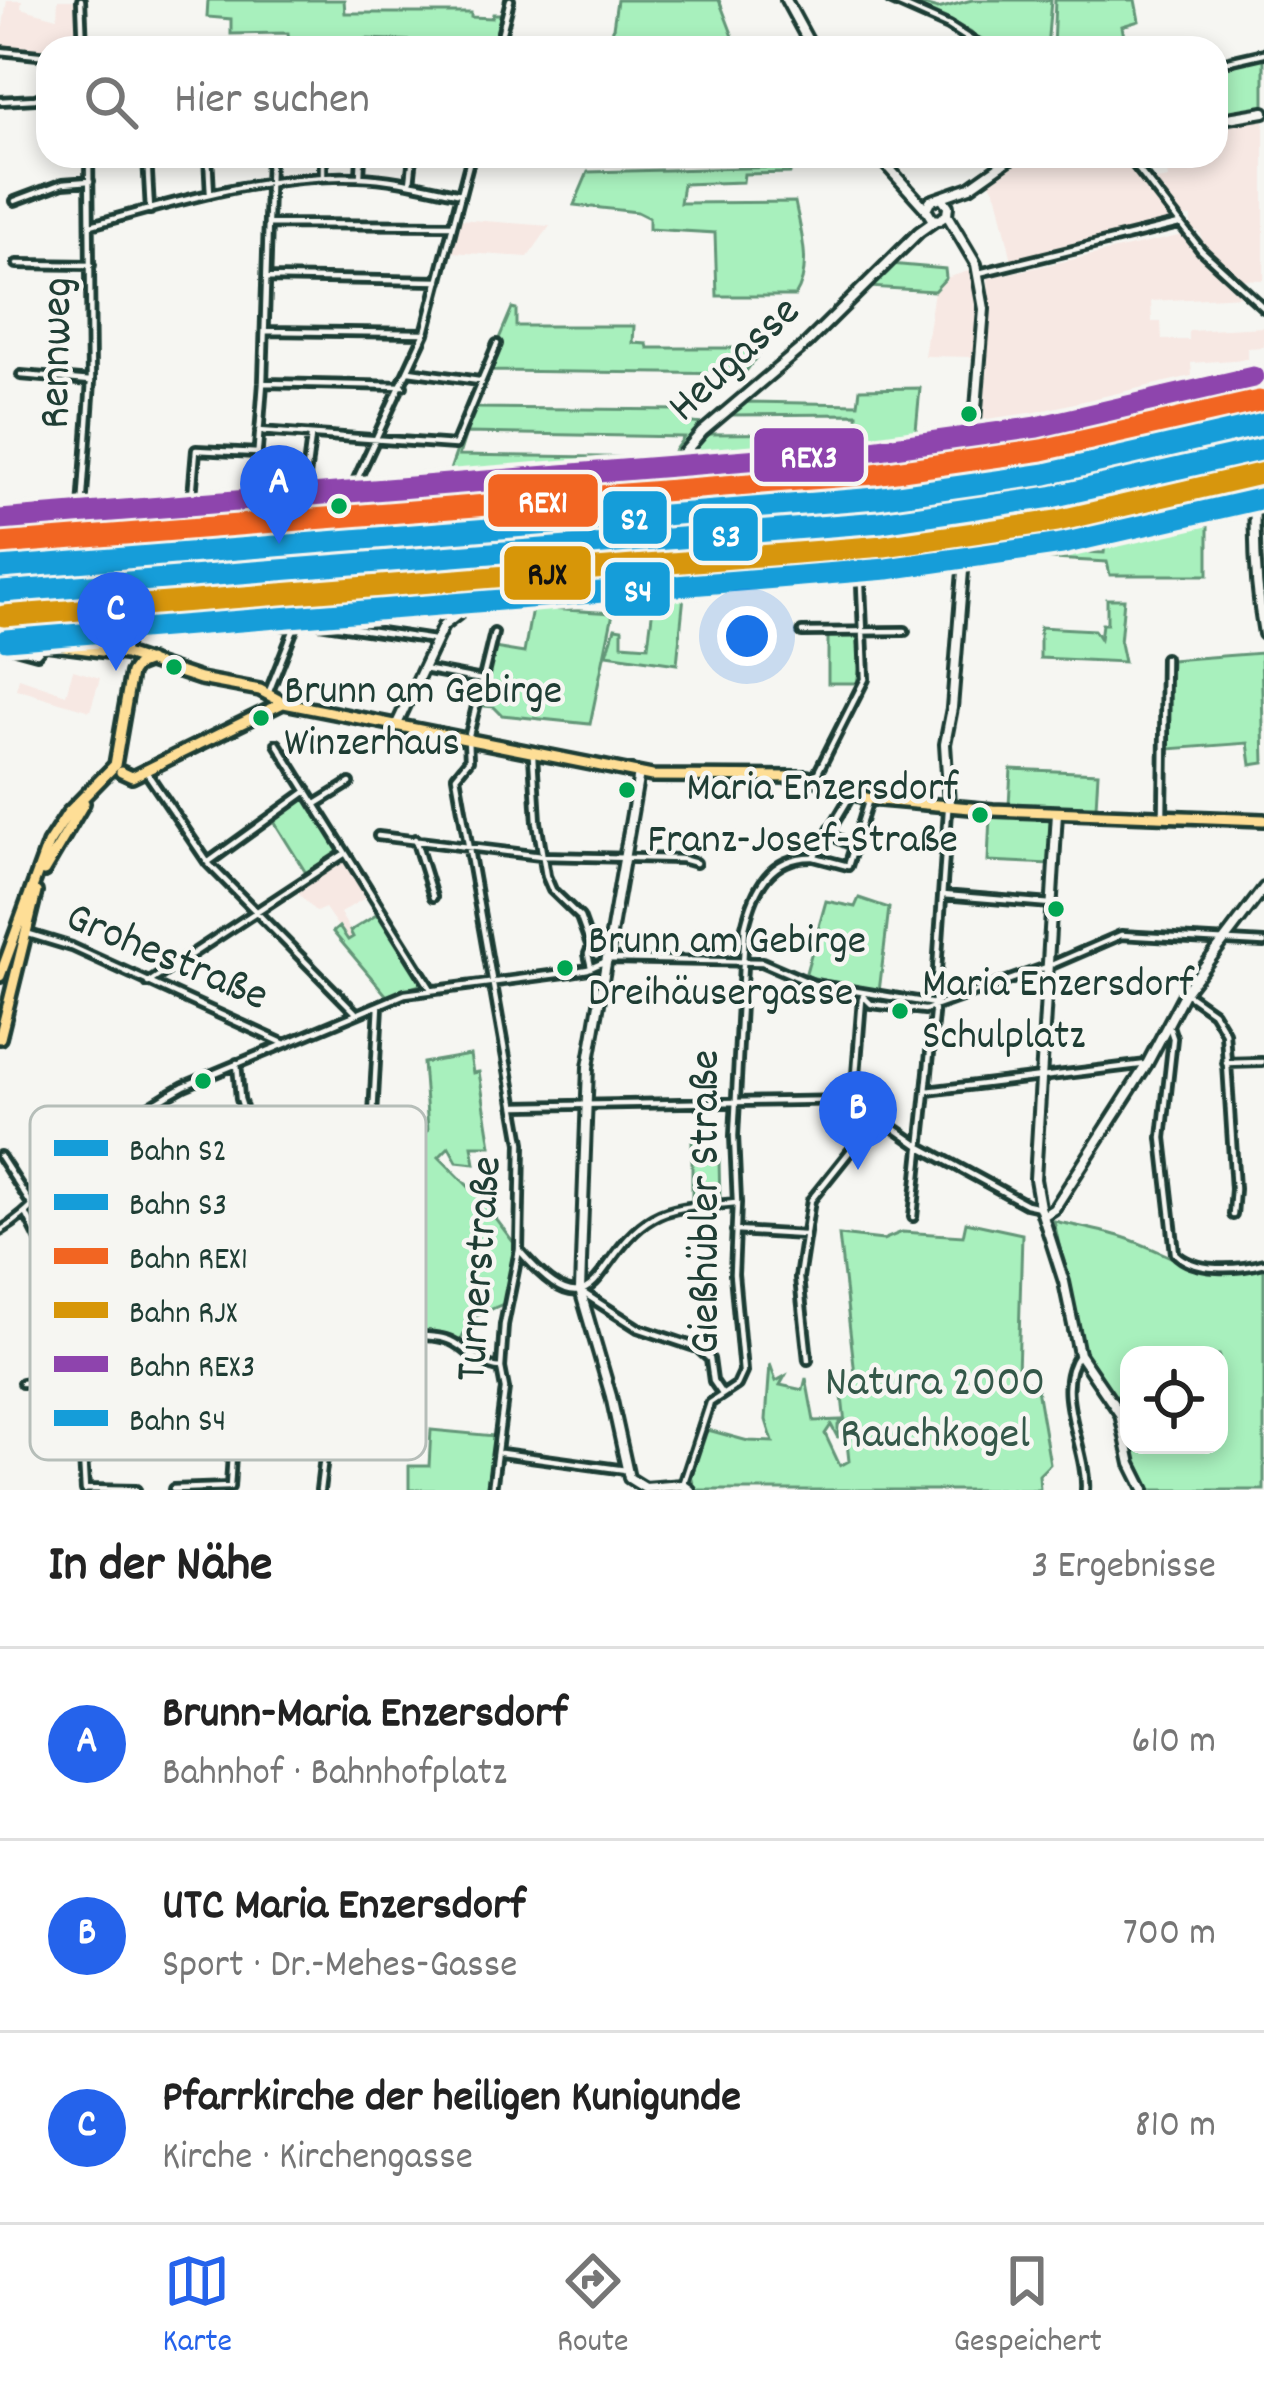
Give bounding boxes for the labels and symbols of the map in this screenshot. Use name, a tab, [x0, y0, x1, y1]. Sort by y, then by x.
street label: Rennweg	[26, 277, 92, 429]
street label: Heugasse	[655, 283, 817, 439]
unlabelled marker	[958, 403, 980, 425]
line badge: REX3	[752, 426, 866, 484]
text: REX3	[780, 437, 838, 484]
pin: A	[240, 445, 318, 544]
line badge: REX1	[486, 472, 600, 529]
text: REX1	[518, 482, 568, 529]
line badge: S2	[601, 489, 669, 546]
unlabelled marker	[328, 495, 350, 517]
text: S2	[621, 499, 649, 546]
line badge: S3	[691, 506, 760, 563]
text: S3	[711, 516, 741, 563]
line badge: RJX	[502, 544, 593, 602]
text: RJX	[527, 554, 567, 601]
line badge: S4	[603, 560, 672, 618]
text: S4	[624, 571, 652, 618]
pin: C	[77, 572, 155, 671]
your location	[717, 606, 777, 666]
unlabelled marker	[163, 656, 185, 678]
place label: Brunn am Gebirge Winzerhaus	[284, 664, 562, 776]
marker: Brunn am Gebirge Winzerhaus	[250, 707, 272, 729]
place label: Maria Enzersdorf Franz-Josef-Straße	[647, 761, 959, 873]
unlabelled marker	[616, 779, 638, 801]
marker: Maria Enzersdorf Franz-Josef-Straße	[969, 804, 991, 826]
street label: Grohestraße	[55, 888, 277, 1030]
unlabelled marker	[1045, 898, 1067, 920]
place label: Brunn am Gebirge Dreihäusergasse	[588, 914, 866, 1026]
marker: Brunn am Gebirge Dreihäusergasse	[554, 957, 576, 979]
place label: Maria Enzersdorf Schulplatz	[922, 957, 1195, 1069]
marker: Maria Enzersdorf Schulplatz	[889, 1000, 911, 1022]
street label: Gießhübler Straße	[676, 1050, 740, 1354]
unlabelled marker	[192, 1070, 214, 1092]
pin: B	[819, 1071, 897, 1170]
legend	[30, 1106, 426, 1460]
text: Bahn S2	[129, 1130, 227, 1177]
street label: Turnerstraße	[442, 1154, 522, 1384]
text: Bahn S3	[129, 1184, 227, 1231]
text: Bahn REX1	[129, 1238, 248, 1285]
text: Bahn RJX	[129, 1292, 238, 1339]
text: Bahn REX3	[129, 1346, 255, 1393]
park label: Natura 2000 Rauchkogel	[825, 1353, 1045, 1469]
text: Bahn S4	[129, 1400, 226, 1447]

